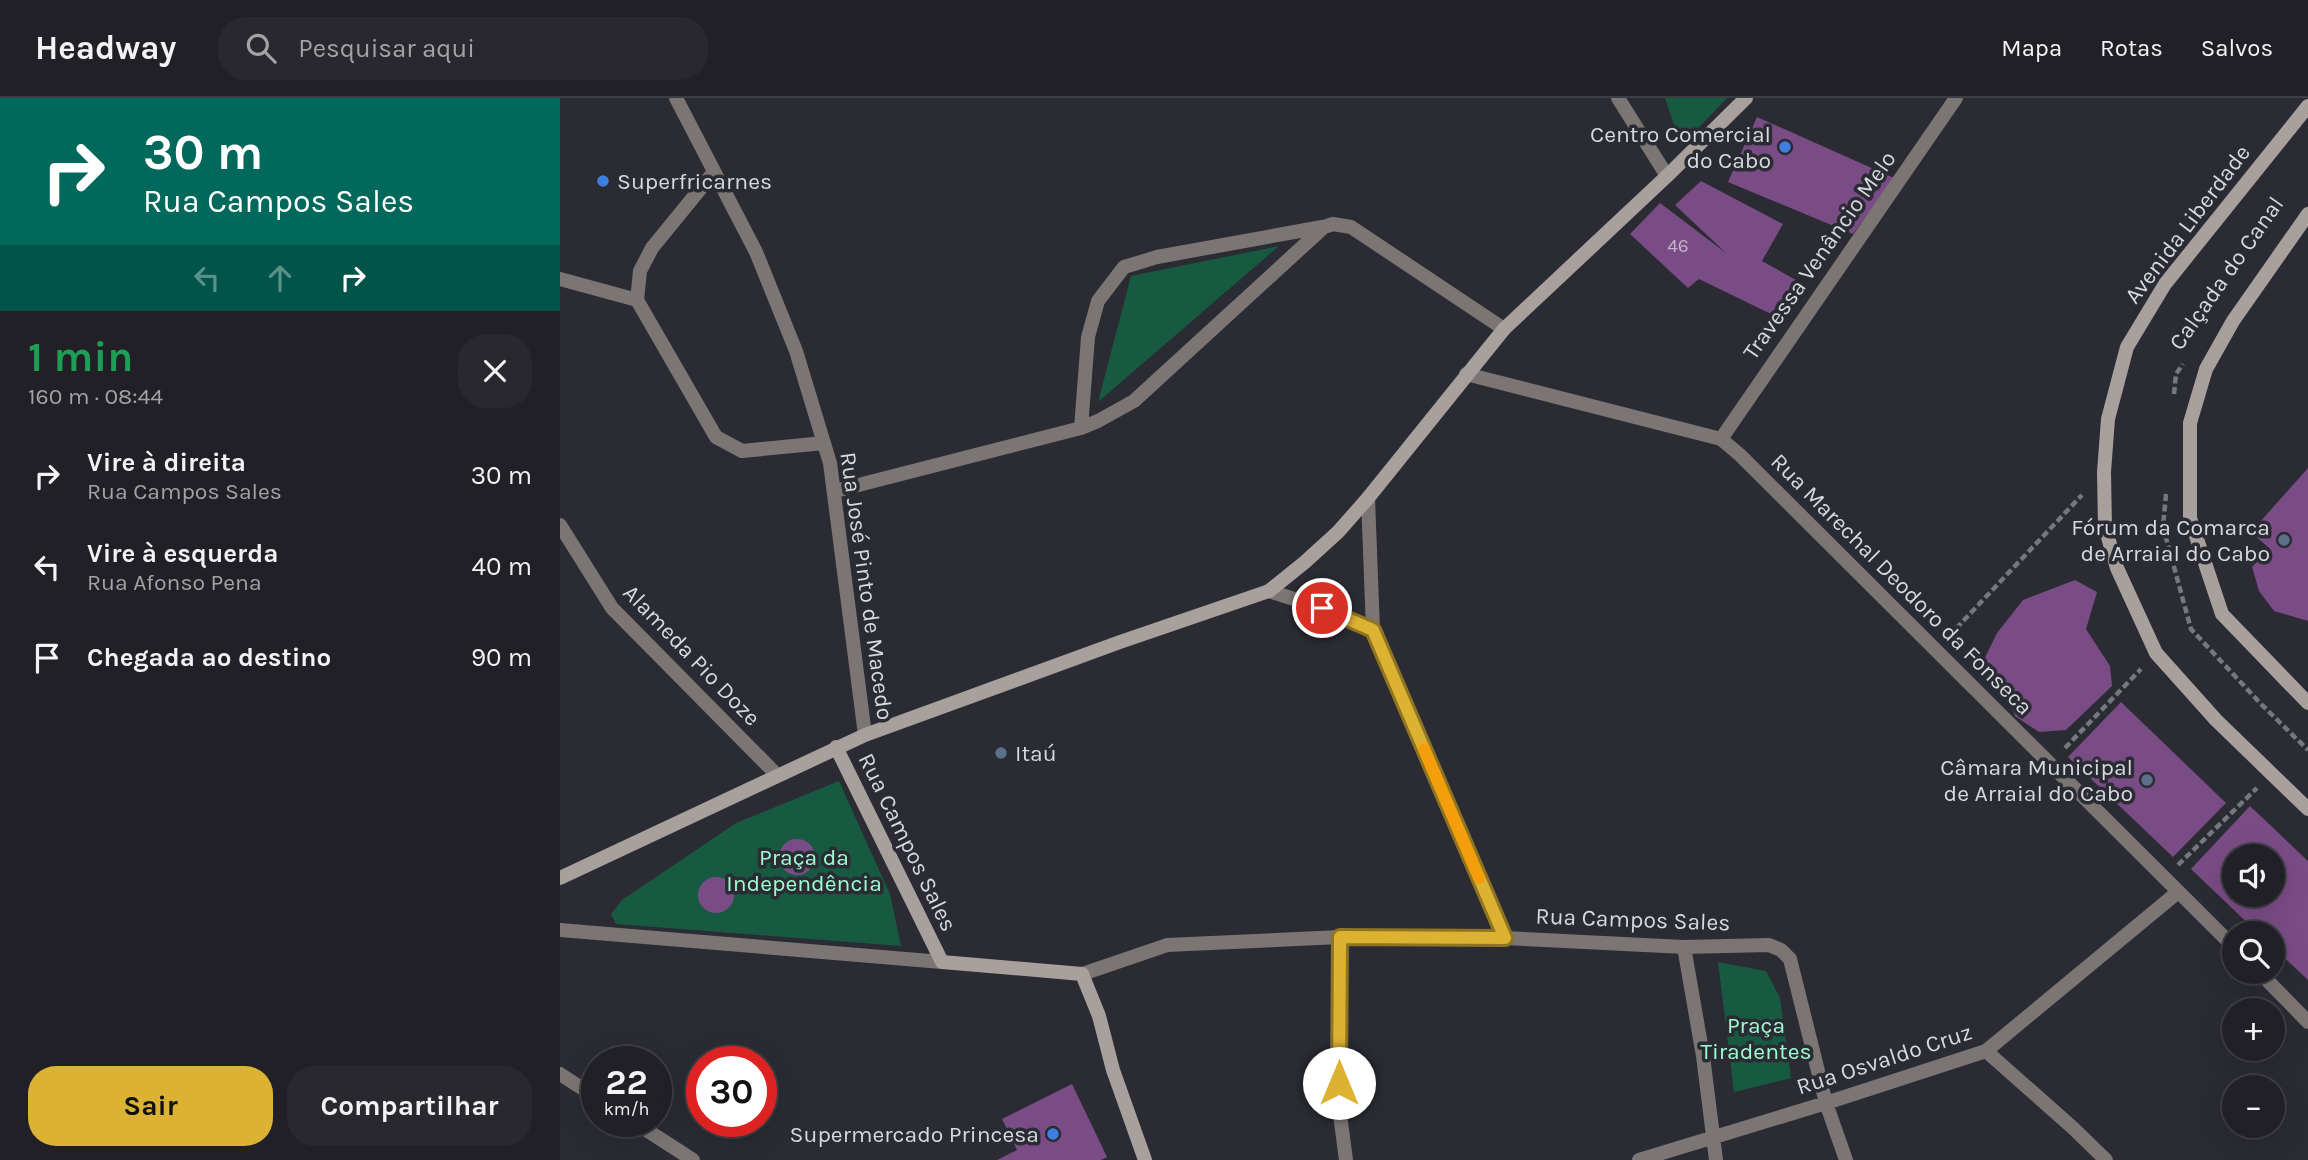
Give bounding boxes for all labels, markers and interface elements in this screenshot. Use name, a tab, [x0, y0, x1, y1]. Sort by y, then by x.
search box	[218, 17, 708, 80]
text: Headway	[35, 29, 176, 67]
icon: search	[242, 29, 280, 67]
text: Pesquisar aqui	[298, 33, 475, 64]
text: Mapa	[2001, 34, 2062, 62]
text: Rotas	[2100, 34, 2163, 62]
text: Salvos	[2201, 34, 2273, 62]
place label: Centro Comercial do Cabo	[1590, 121, 1771, 174]
text: 30 m	[143, 124, 263, 181]
icon: right	[28, 126, 119, 217]
marker: Centro Comercial do Cabo	[1777, 139, 1793, 155]
street label: Avenida Liberdade	[2119, 140, 2256, 309]
street label: Travessa Venâncio Melo	[1737, 146, 1902, 365]
place label: Superfricarnes	[617, 168, 772, 195]
marker: Superfricarnes	[595, 173, 611, 189]
text: Rua Campos Sales	[143, 183, 414, 220]
street label: Calçada do Canal	[2163, 191, 2289, 355]
house number: 46	[1667, 235, 1689, 257]
icon: left	[188, 259, 226, 297]
icon: ahead	[261, 259, 299, 297]
icon: right	[334, 259, 372, 297]
text: 1 min	[28, 332, 133, 382]
button: close	[458, 334, 532, 408]
text: 160 m · 08:44	[28, 383, 163, 410]
text: Vire à direita	[87, 447, 246, 478]
street label: Rua Marechal Deodoro da Fonseca	[1765, 448, 2038, 721]
street label: Rua José Pinto de Macedo	[834, 450, 899, 722]
icon: right	[28, 457, 66, 495]
text: 30 m	[471, 460, 532, 491]
text: Rua Campos Sales	[87, 478, 282, 505]
place label: Fórum da Comarca de Arraial do Cabo	[2071, 514, 2270, 567]
marker: Fórum da Comarca de Arraial do Cabo	[2276, 532, 2292, 548]
text: Vire à esquerda	[87, 538, 278, 569]
icon: left	[28, 548, 66, 586]
text: 40 m	[472, 551, 532, 582]
text: Rua Afonso Pena	[87, 569, 262, 596]
pin	[1292, 578, 1352, 638]
street label: Alameda Pio Doze	[618, 579, 766, 731]
icon: arrive	[1303, 589, 1341, 627]
icon: arrive	[28, 639, 66, 677]
text: Chegada ao destino	[87, 642, 331, 673]
text: 90 m	[471, 642, 532, 673]
place label: Itaú	[1015, 740, 1057, 767]
marker: Itaú	[993, 745, 1009, 761]
street label: Rua Campos Sales	[853, 749, 962, 936]
place label: Câmara Municipal de Arraial do Cabo	[1940, 754, 2133, 807]
marker: Câmara Municipal de Arraial do Cabo	[2139, 772, 2155, 788]
park label: Praça da Independência	[726, 844, 882, 897]
map controls	[2222, 844, 2285, 1138]
button: sound	[2222, 844, 2285, 907]
street label: Rua Campos Sales	[1535, 903, 1731, 936]
button: search	[2222, 921, 2285, 984]
button: +	[2222, 998, 2285, 1061]
park label: Praça Tiradentes	[1700, 1012, 1812, 1065]
street label: Rua Osvaldo Cruz	[1793, 1018, 1975, 1101]
speed limit sign: 30	[686, 1046, 777, 1137]
position arrow	[1302, 1046, 1376, 1120]
text: 22	[605, 1062, 648, 1103]
button: Sair	[28, 1066, 273, 1146]
button: Compartilhar	[287, 1066, 532, 1146]
button: −	[2222, 1075, 2285, 1138]
text: km/h	[604, 1098, 649, 1120]
place label: Supermercado Princesa	[790, 1121, 1039, 1148]
marker: Supermercado Princesa	[1045, 1126, 1061, 1142]

